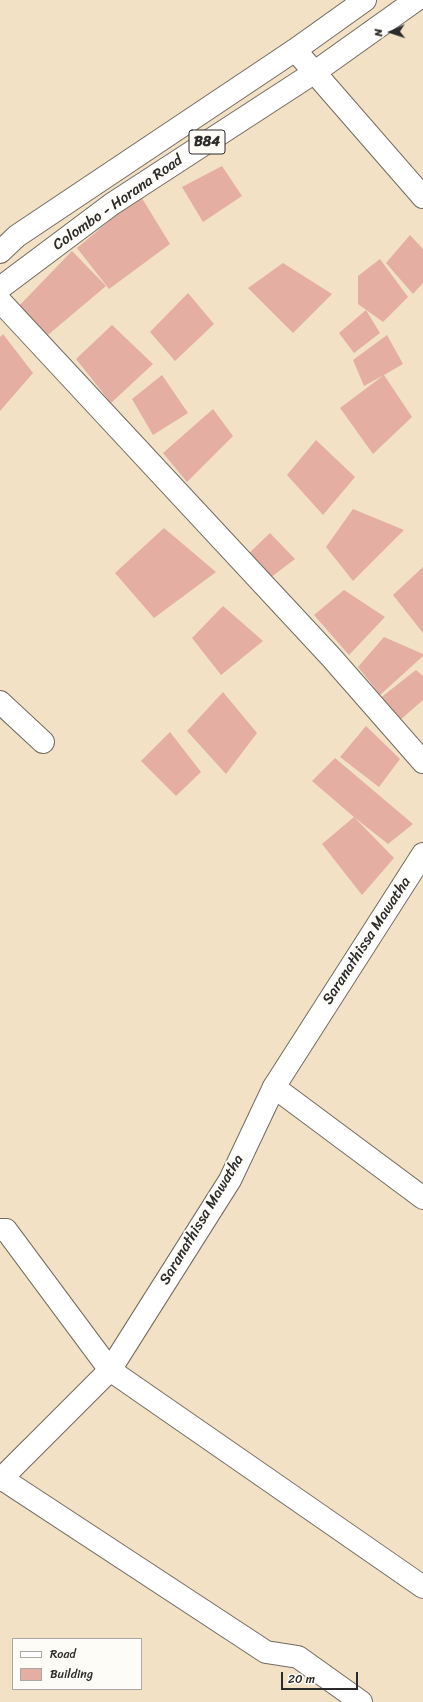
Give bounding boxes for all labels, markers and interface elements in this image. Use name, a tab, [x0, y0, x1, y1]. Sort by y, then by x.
north arrow	[371, 12, 411, 52]
text: N	[369, 28, 388, 37]
road number: B84	[189, 130, 225, 154]
street label: Colombo - Horana Road	[50, 151, 186, 255]
street label: Saranathissa Mawatha	[319, 874, 415, 1008]
street label: Saranathissa Mawatha	[156, 1152, 248, 1288]
legend	[12, 1638, 142, 1690]
text: Road	[50, 1643, 76, 1665]
text: Building	[50, 1663, 93, 1685]
scale bar	[283, 1664, 360, 1690]
text: 20 m	[288, 1668, 315, 1690]

